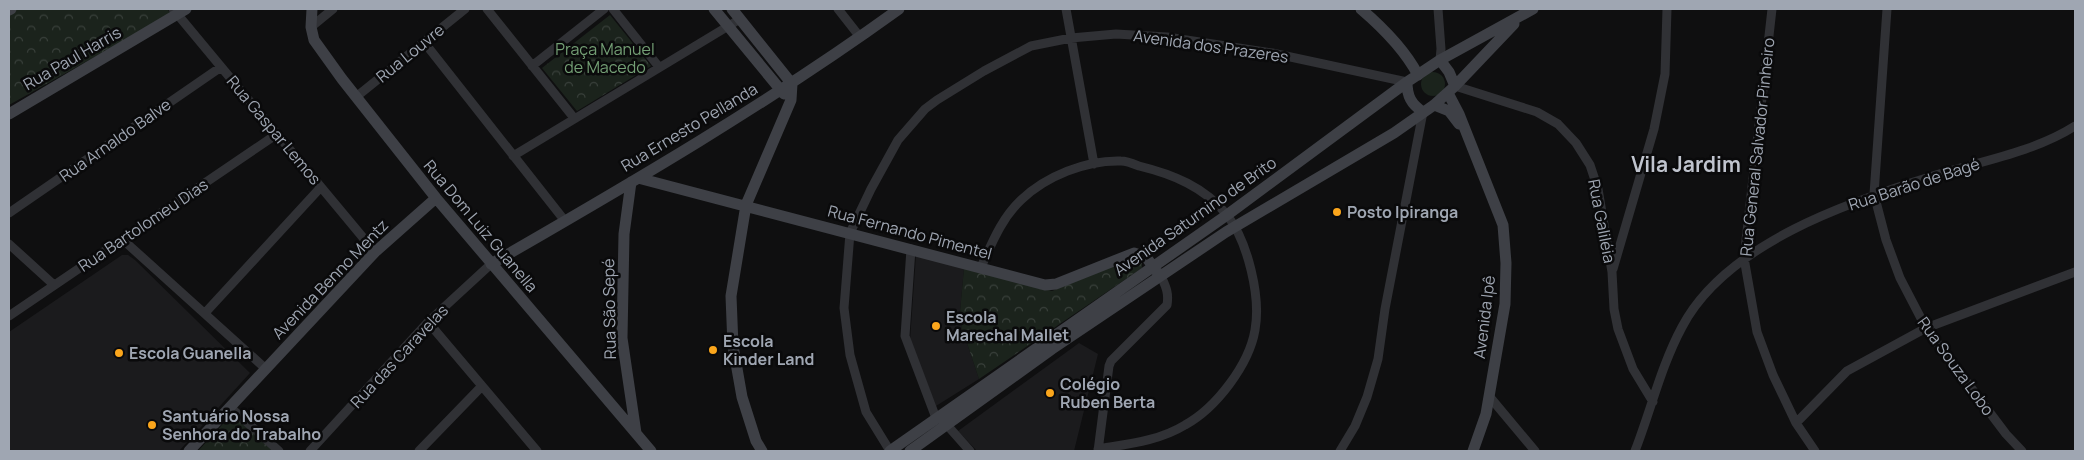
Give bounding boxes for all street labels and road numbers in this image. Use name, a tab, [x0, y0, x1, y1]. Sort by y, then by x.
street label: Rua Louvre	[371, 19, 449, 87]
street label: Rua Paul Harris	[19, 21, 125, 95]
street label: Avenida dos Prazeres	[1132, 24, 1290, 68]
street label: Rua General Salvador Pinheiro	[1735, 37, 1779, 257]
street label: Rua Gaspar Lemos	[222, 71, 326, 189]
street label: Rua Ernesto Pellanda	[617, 77, 761, 177]
street label: Rua Arnaldo Balve	[55, 93, 175, 187]
street label: Avenida Saturnino de Brito	[1109, 151, 1281, 281]
street label: Rua Barão de Bagé	[1845, 152, 1983, 216]
street label: Rua Dom Luiz Guanella	[419, 155, 543, 297]
street label: Rua Bartolomeu Dias	[74, 173, 212, 277]
street label: Rua Galiléia	[1583, 177, 1621, 265]
street label: Rua Fernando Pimentel	[825, 199, 995, 265]
street label: Avenida Benno Mentz	[267, 214, 393, 344]
street label: Rua São Sepé	[597, 258, 621, 360]
street label: Avenida Ipê	[1468, 274, 1500, 360]
street label: Rua das Caravelas	[345, 299, 453, 413]
street label: Rua Souza Lobo	[1913, 312, 1999, 420]

